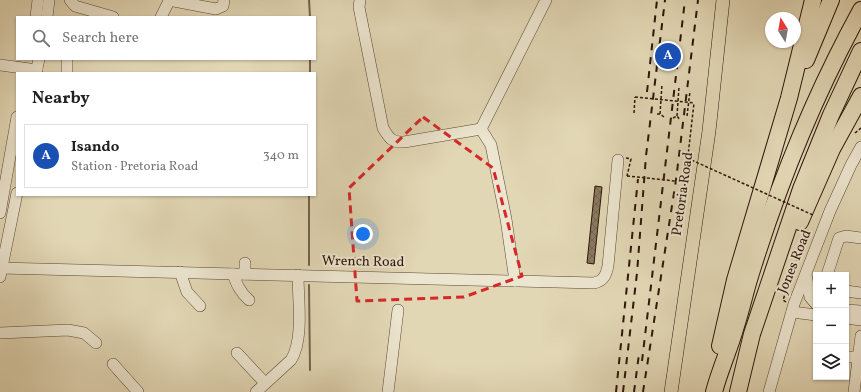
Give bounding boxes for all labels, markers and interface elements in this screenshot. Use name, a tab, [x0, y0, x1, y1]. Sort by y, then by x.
north arrow	[765, 12, 801, 48]
search box	[16, 16, 316, 60]
icon: search	[30, 27, 52, 49]
text: Search here	[62, 28, 139, 49]
pin: A	[655, 41, 681, 71]
text: Nearby	[32, 87, 90, 110]
text: Isando	[71, 137, 119, 158]
text: A	[41, 147, 51, 165]
text: 340 m	[263, 147, 299, 165]
street label: Pretoria Road	[668, 151, 698, 237]
text: Station · Pretoria Road	[71, 158, 198, 176]
your location	[353, 224, 373, 244]
street label: Jones Road	[774, 227, 816, 297]
street label: Wrench Road	[321, 252, 405, 272]
map controls	[813, 272, 849, 380]
button: +	[813, 272, 849, 308]
button: −	[813, 308, 849, 344]
button: layers	[813, 344, 849, 380]

